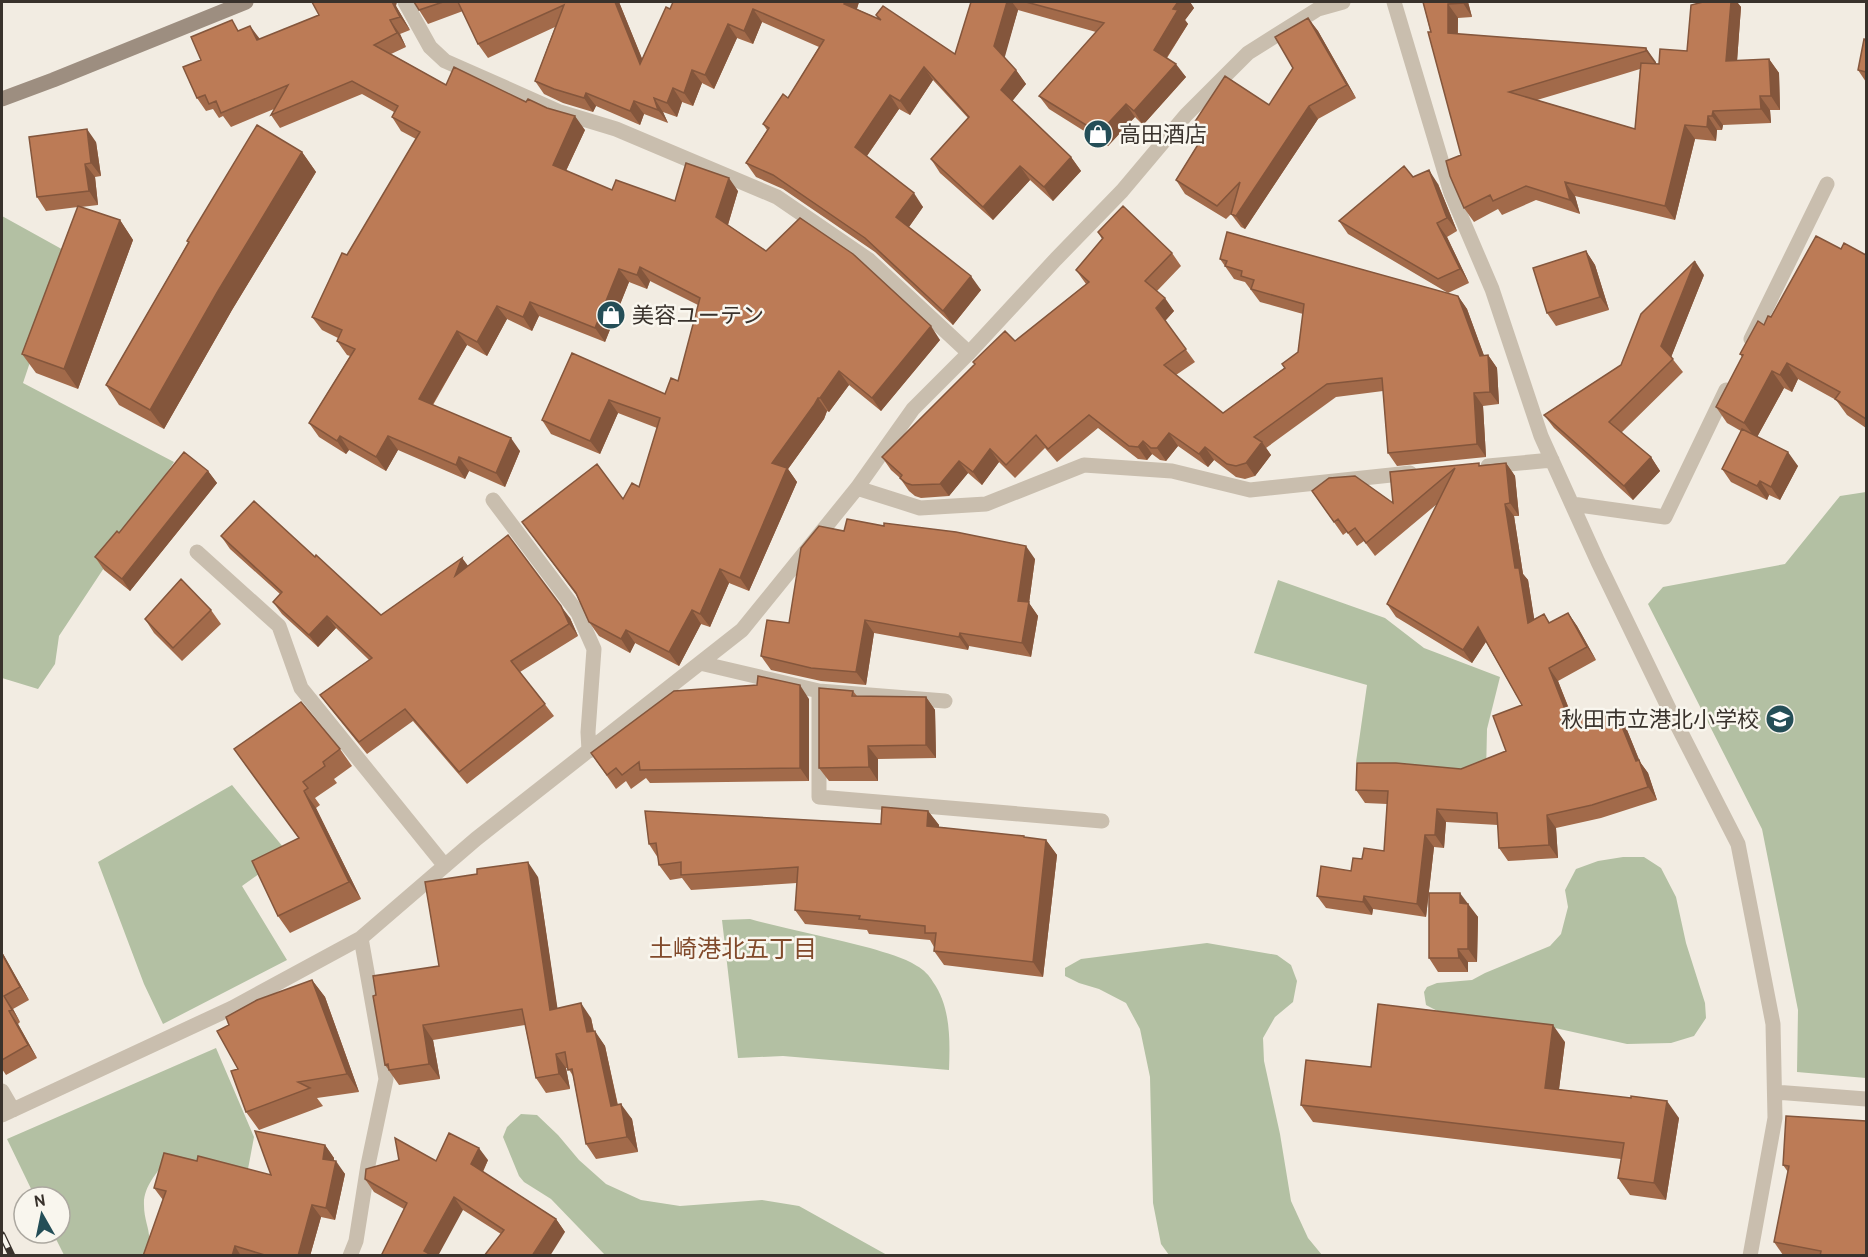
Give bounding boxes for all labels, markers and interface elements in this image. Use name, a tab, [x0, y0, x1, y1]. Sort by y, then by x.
shop icon: 高田酒店	[1082, 118, 1114, 150]
place label: 高田酒店	[1119, 121, 1207, 148]
shop icon: 美容ユーテン	[595, 299, 627, 331]
place label: 美容ユーテン	[632, 302, 764, 329]
school or university icon: 秋田市立港北小学校	[1764, 703, 1796, 735]
place label: 秋田市立港北小学校	[1561, 706, 1759, 733]
district label: 土崎港北五丁目	[649, 934, 817, 963]
north arrow	[12, 1185, 72, 1245]
text: N	[33, 1190, 47, 1211]

